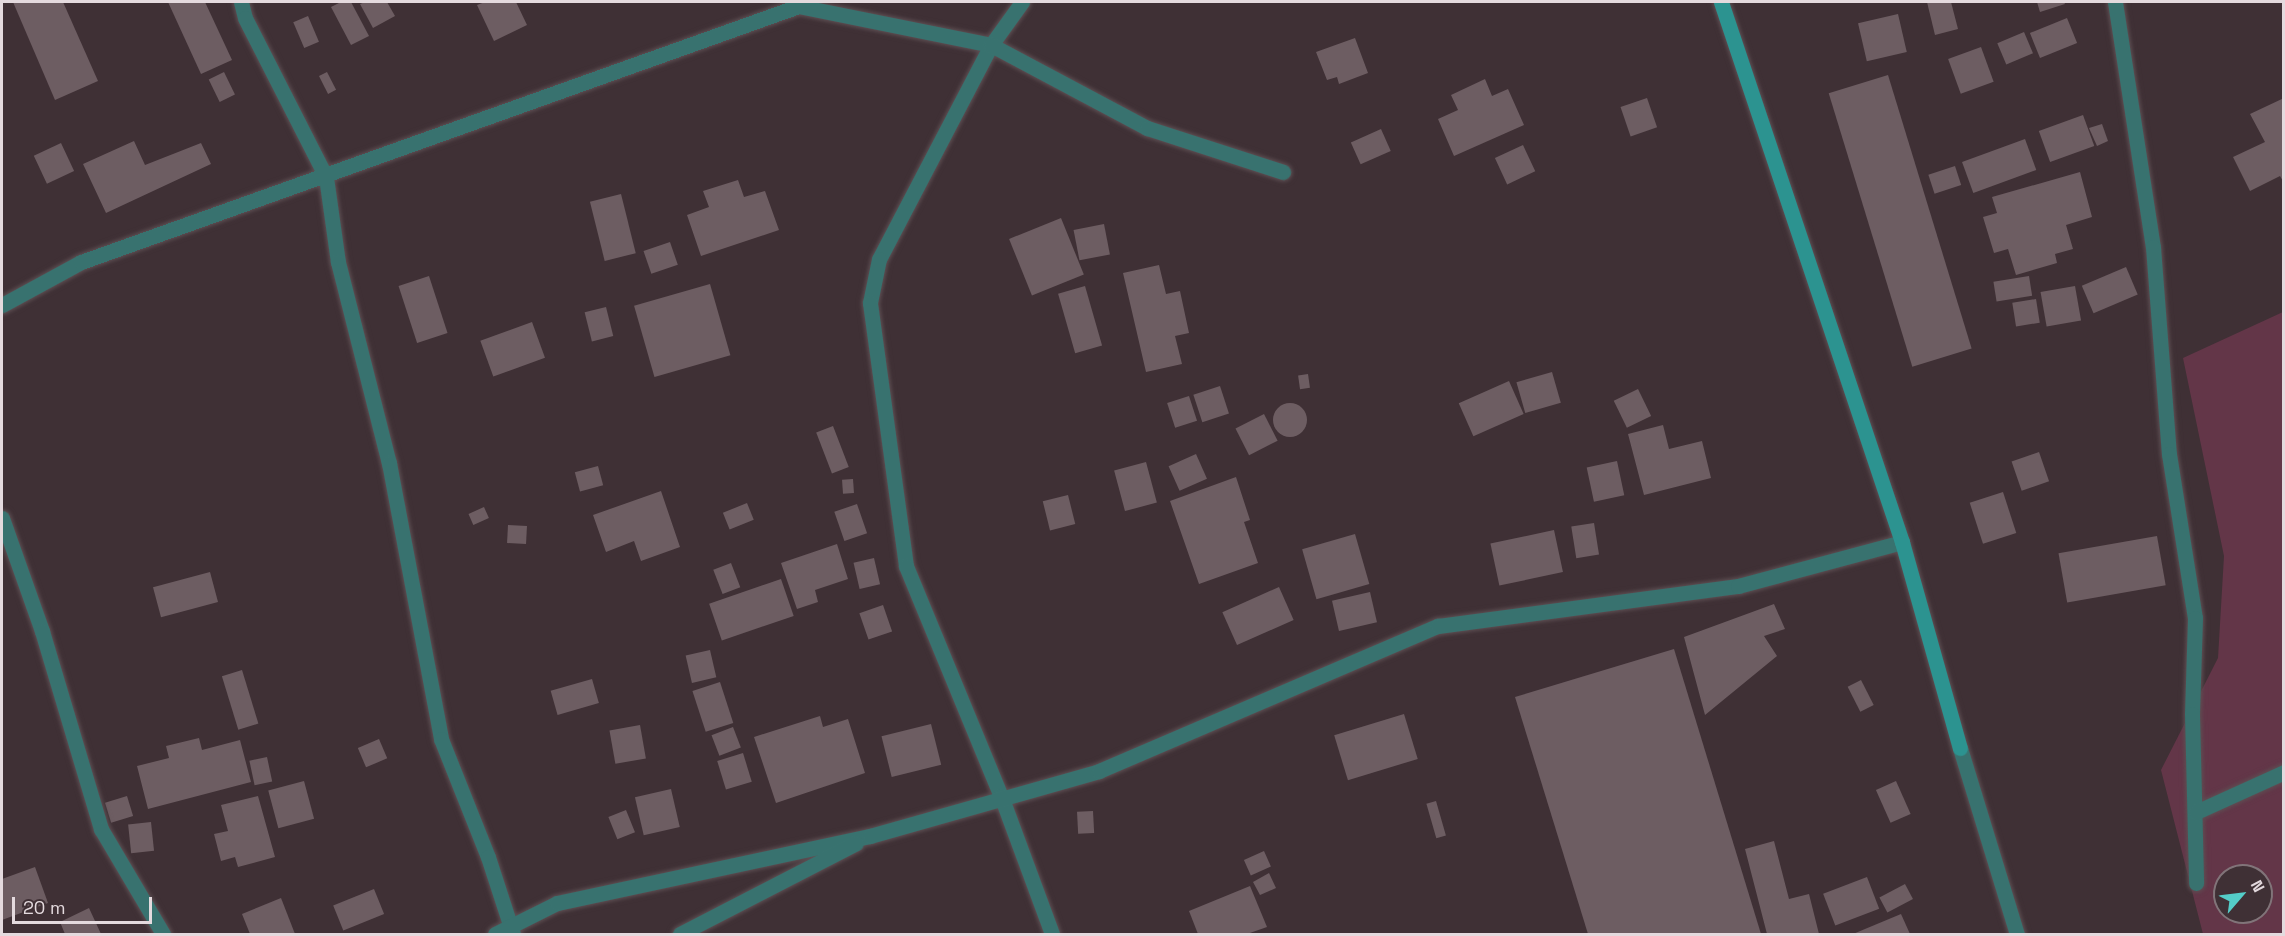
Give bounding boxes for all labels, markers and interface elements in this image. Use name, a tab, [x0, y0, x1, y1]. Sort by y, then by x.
north arrow	[2213, 864, 2273, 924]
text: N	[2246, 877, 2269, 896]
scale bar	[15, 885, 154, 923]
text: 20 m	[23, 896, 66, 919]

